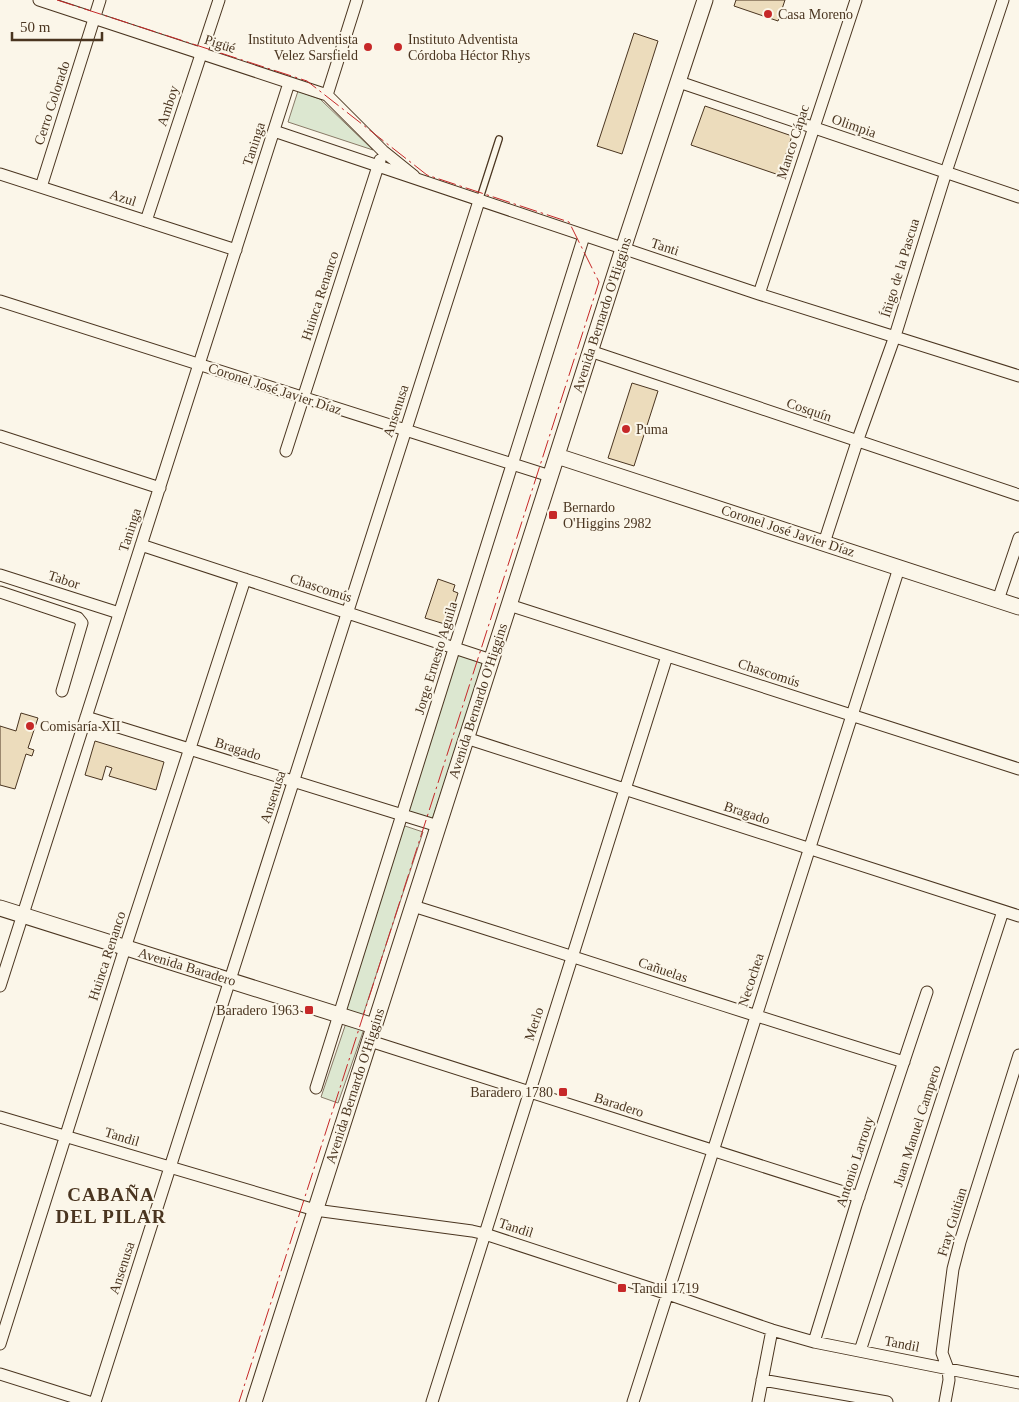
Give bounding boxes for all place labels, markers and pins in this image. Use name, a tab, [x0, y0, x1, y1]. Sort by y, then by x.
place label: Casa Moreno	[778, 7, 853, 22]
marker: Casa Moreno	[762, 8, 774, 20]
place label: Instituto Adventista Velez Sarsfield	[248, 32, 359, 63]
place label: Instituto Adventista Córdoba Héctor Rhys	[408, 32, 530, 63]
marker: Instituto Adventista Velez Sarsfield	[362, 41, 374, 53]
marker: Instituto Adventista Córdoba Héctor Rhys	[392, 41, 404, 53]
place label: Puma	[636, 422, 669, 437]
marker: Puma	[620, 423, 632, 435]
place label: Bernardo O'Higgins 2982	[563, 500, 651, 531]
marker: Bernardo O'Higgins 2982	[547, 509, 559, 521]
place label: Comisaría XII	[40, 719, 121, 734]
marker: Comisaría XII	[24, 720, 36, 732]
place label: Baradero 1963	[216, 1003, 299, 1018]
marker: Baradero 1963	[303, 1004, 315, 1016]
place label: Baradero 1780	[470, 1085, 553, 1100]
marker: Baradero 1780	[557, 1086, 569, 1098]
place label: Tandil 1719	[632, 1281, 699, 1296]
marker: Tandil 1719	[616, 1282, 628, 1294]

